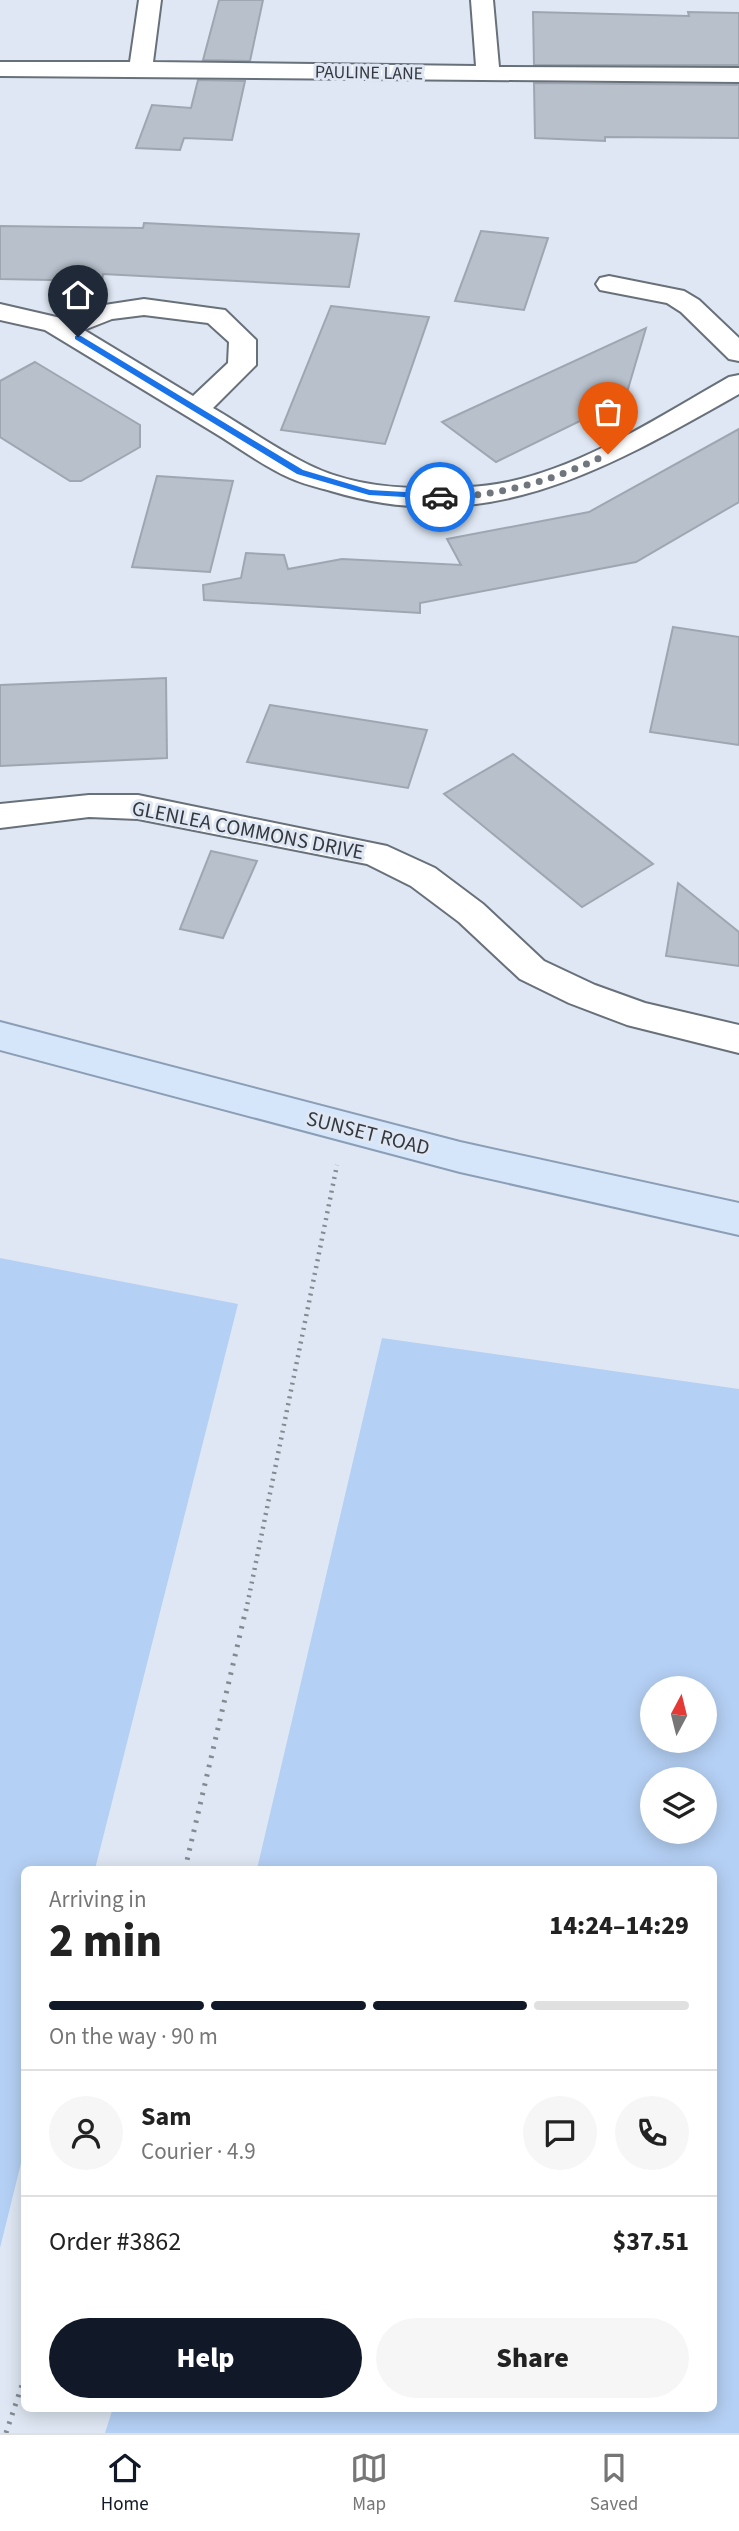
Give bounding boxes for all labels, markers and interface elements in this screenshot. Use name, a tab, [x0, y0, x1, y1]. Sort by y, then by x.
street label: PAULINE LANE	[315, 60, 423, 86]
pin	[48, 265, 108, 337]
icon: home	[59, 276, 97, 314]
pin	[578, 382, 638, 454]
icon: bag	[589, 393, 627, 431]
courier	[405, 462, 475, 532]
icon: car	[421, 478, 459, 516]
street label: GLENLEA COMMONS DRIVE	[129, 793, 367, 867]
street label: SUNSET ROAD	[303, 1103, 433, 1163]
north arrow	[640, 1676, 718, 1754]
map controls	[640, 1676, 717, 1844]
button: layers	[640, 1767, 717, 1844]
text: Arriving in	[49, 1883, 147, 1916]
text: 14:24–14:29	[549, 1907, 689, 1944]
text: 2 min	[49, 1909, 162, 1974]
text: On the way · 90 m	[49, 2020, 218, 2053]
button: person	[49, 2096, 123, 2170]
button: chat	[523, 2096, 597, 2170]
button: phone	[615, 2096, 689, 2170]
text: Sam	[141, 2098, 191, 2135]
text: Courier · 4.9	[141, 2135, 256, 2168]
text: Order #3862	[49, 2223, 181, 2260]
text: $37.51	[613, 2223, 689, 2260]
button: Help	[49, 2318, 362, 2398]
button: Share	[376, 2318, 689, 2398]
tab: Home	[101, 2449, 149, 2518]
tab: Map	[350, 2449, 388, 2518]
tab: Saved	[590, 2449, 638, 2518]

